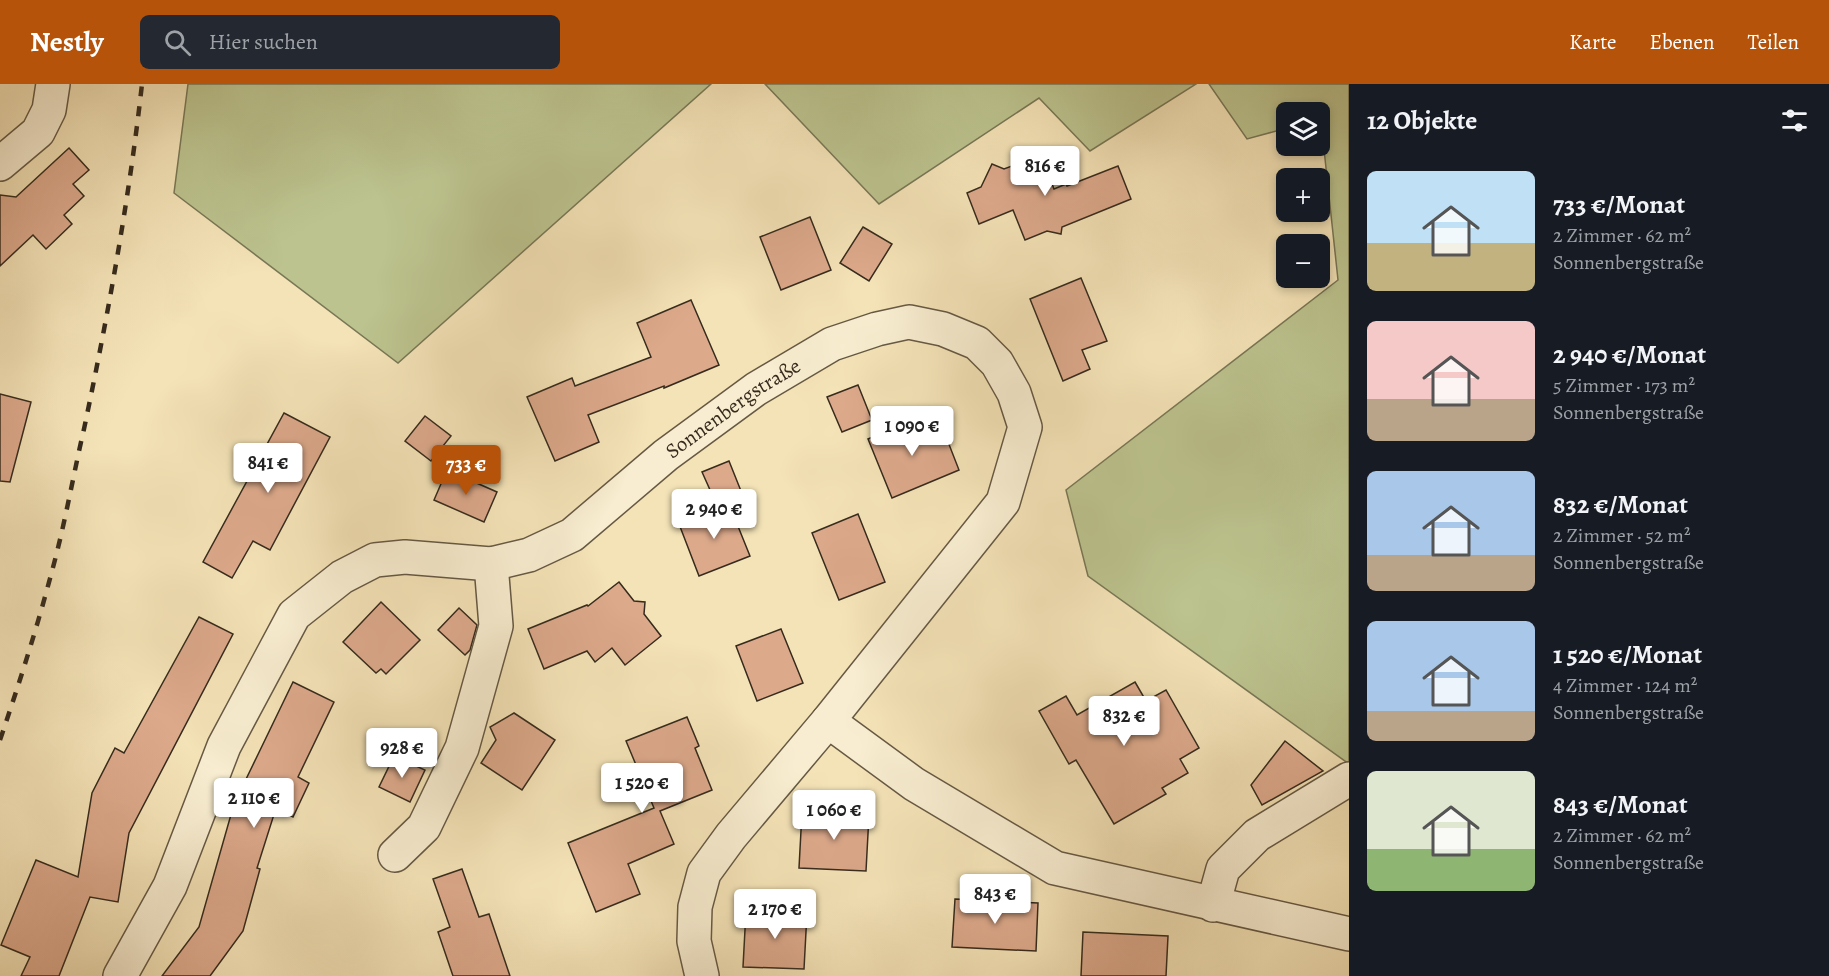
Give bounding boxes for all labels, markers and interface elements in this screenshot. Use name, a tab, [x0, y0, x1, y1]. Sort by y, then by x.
search box	[140, 15, 560, 69]
text: Nestly	[30, 23, 104, 61]
icon: search	[161, 26, 194, 59]
text: Hier suchen	[209, 27, 318, 57]
text: Karte	[1569, 28, 1617, 56]
text: Ebenen	[1650, 28, 1714, 56]
text: Teilen	[1747, 28, 1799, 56]
map controls	[1276, 102, 1330, 288]
button: layers	[1276, 102, 1330, 156]
text: 12 Objekte	[1367, 103, 1477, 138]
icon: filters	[1778, 104, 1811, 137]
pin: 816 €	[1003, 146, 1087, 197]
text: 816 €	[1024, 152, 1066, 179]
button: +	[1276, 168, 1330, 222]
text: 733 €/Monat	[1553, 187, 1685, 222]
icon: home	[1415, 195, 1487, 267]
text: 2 Zimmer · 62 m²	[1553, 222, 1691, 249]
button: −	[1276, 234, 1330, 288]
text: Sonnenbergstraße	[1553, 249, 1704, 276]
text: 2 940 €/Monat	[1553, 337, 1706, 372]
icon: home	[1415, 345, 1487, 417]
street label: Sonnenbergstraße	[660, 352, 806, 465]
text: 5 Zimmer · 173 m²	[1553, 372, 1695, 399]
text: Sonnenbergstraße	[1553, 399, 1704, 426]
pin: 1 090 €	[857, 406, 967, 457]
text: 1 090 €	[885, 412, 939, 439]
pin: 841 €	[226, 443, 310, 494]
pin: 733 €	[424, 445, 508, 496]
text: 841 €	[247, 449, 289, 476]
text: 733 €	[446, 451, 486, 478]
text: 832 €/Monat	[1553, 487, 1688, 522]
pin: 2 940 €	[659, 489, 769, 540]
text: 2 940 €	[686, 495, 742, 522]
icon: home	[1415, 495, 1487, 567]
text: 2 Zimmer · 52 m²	[1553, 522, 1691, 549]
text: Sonnenbergstraße	[1553, 549, 1704, 576]
text: 1 520 €/Monat	[1553, 637, 1702, 672]
icon: home	[1415, 645, 1487, 717]
text: 4 Zimmer · 124 m²	[1553, 672, 1697, 699]
pin: 832 €	[1082, 696, 1166, 747]
text: Sonnenbergstraße	[1553, 699, 1704, 726]
text: 832 €	[1103, 702, 1145, 729]
pin: 928 €	[360, 728, 444, 779]
text: 928 €	[380, 734, 424, 761]
pin: 1 520 €	[587, 763, 697, 814]
text: 1 520 €	[615, 769, 669, 796]
pin: 2 110 €	[199, 778, 309, 829]
text: 2 110 €	[228, 784, 280, 811]
text: 843 €/Monat	[1553, 787, 1688, 822]
pin: 1 060 €	[779, 790, 889, 841]
icon: home	[1415, 795, 1487, 867]
text: 1 060 €	[806, 796, 862, 823]
text: 2 Zimmer · 62 m²	[1553, 822, 1691, 849]
text: Sonnenbergstraße	[1553, 849, 1704, 876]
pin: 843 €	[953, 874, 1037, 925]
text: 843 €	[974, 880, 1016, 907]
pin: 2 170 €	[720, 889, 830, 940]
text: 2 170 €	[748, 895, 802, 922]

